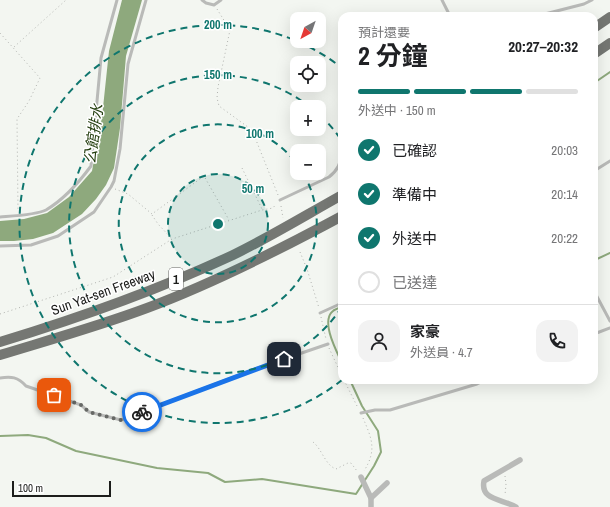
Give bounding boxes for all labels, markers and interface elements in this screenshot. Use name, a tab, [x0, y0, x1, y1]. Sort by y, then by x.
north arrow	[290, 12, 326, 48]
map controls	[290, 12, 326, 180]
text: 200 m	[204, 17, 232, 33]
text: 預計還要	[358, 24, 410, 41]
text: 20:27–20:32	[508, 36, 578, 57]
text: 2 分鐘	[358, 38, 428, 73]
button: locate	[290, 56, 326, 92]
text: 150 m	[204, 67, 232, 83]
button: +	[290, 100, 326, 136]
water label: 公館排水	[79, 102, 108, 165]
text: 外送中 · 150 m	[358, 102, 436, 119]
text: 100 m	[246, 126, 274, 142]
icon: check	[358, 139, 380, 161]
text: 已確認	[392, 140, 437, 161]
text: 20:03	[551, 142, 578, 159]
button: −	[290, 144, 326, 180]
text: 50 m	[242, 181, 264, 197]
icon: check	[358, 183, 380, 205]
text: 準備中	[392, 184, 437, 205]
text: 20:14	[551, 186, 578, 203]
centre of rings	[211, 217, 225, 231]
icon: check	[358, 227, 380, 249]
text: 外送中	[392, 228, 437, 249]
text: 20:22	[551, 230, 578, 247]
street label: Sun Yat-sen Freeway	[49, 265, 158, 319]
road number: 1	[169, 268, 183, 290]
text: 已送達	[392, 272, 437, 293]
button: person	[358, 320, 400, 362]
button: phone	[536, 320, 578, 362]
text: 家豪	[410, 321, 440, 342]
pin	[267, 342, 301, 376]
text: 外送員 · 4.7	[410, 344, 473, 361]
icon: home	[273, 348, 295, 370]
pin	[37, 378, 71, 412]
icon: bag	[43, 384, 65, 406]
courier	[122, 392, 162, 432]
icon: bike	[131, 401, 153, 423]
scale bar	[12, 479, 111, 498]
text: 100 m	[18, 481, 43, 495]

